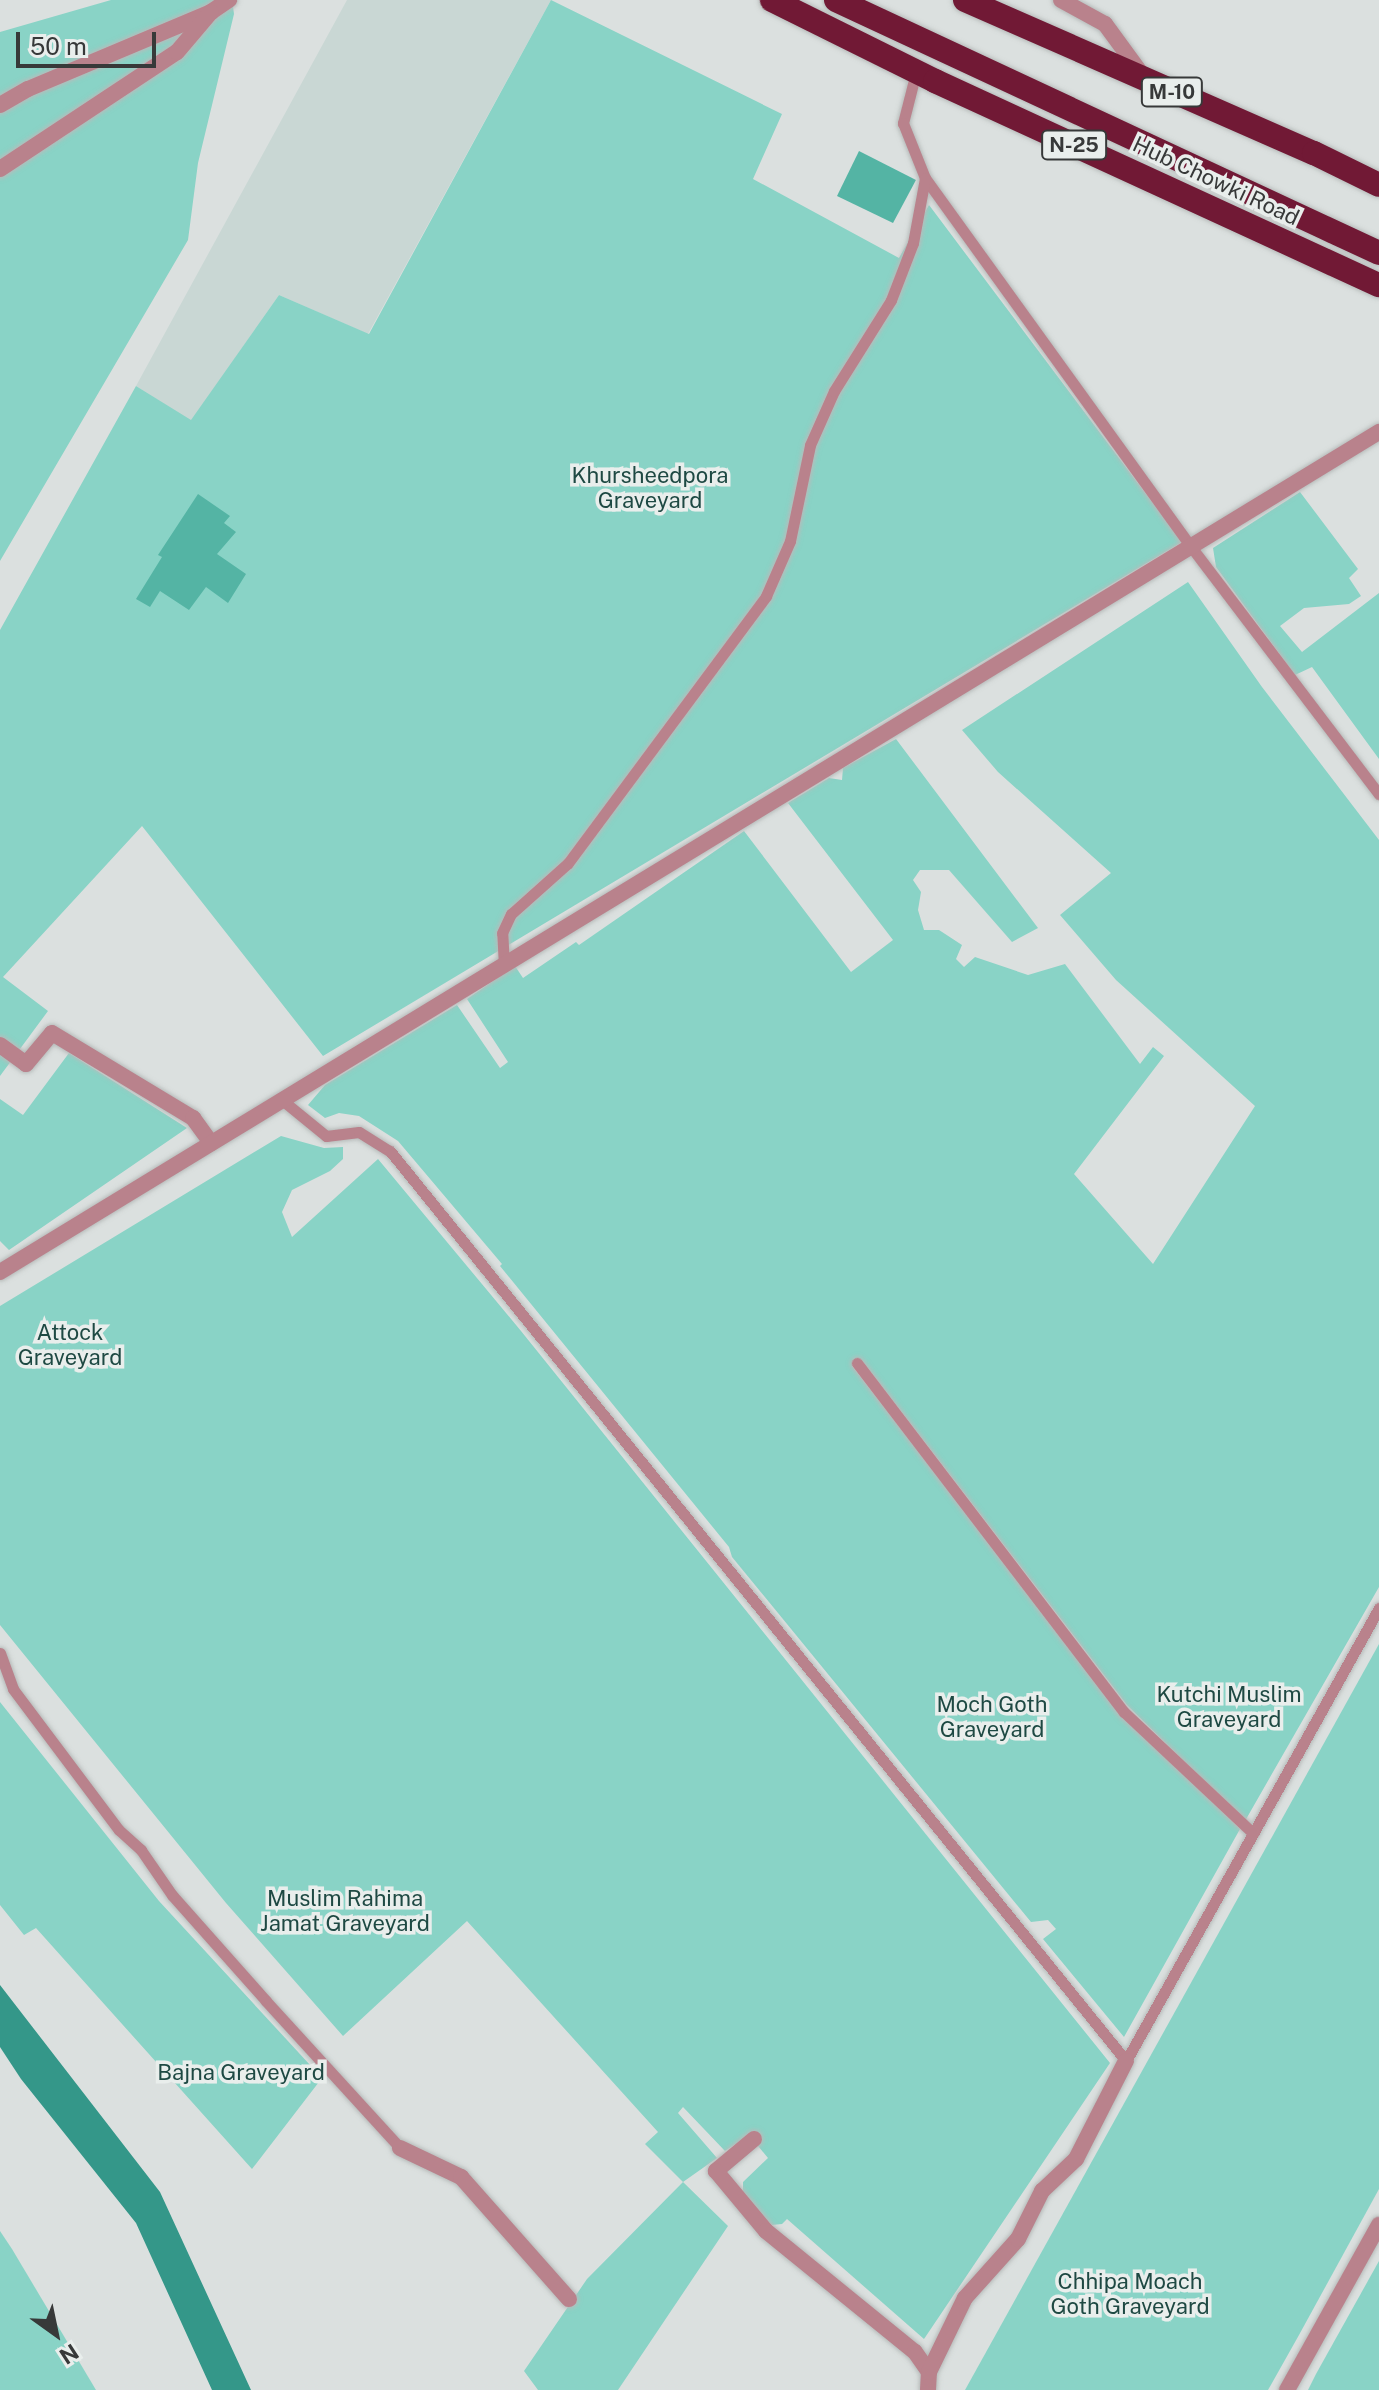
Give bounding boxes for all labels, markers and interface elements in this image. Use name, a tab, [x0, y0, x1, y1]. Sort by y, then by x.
scale bar	[20, 16, 160, 66]
text: 50 m	[30, 32, 87, 60]
road number: M-10	[1140, 76, 1204, 108]
road number: N-25	[1040, 129, 1108, 161]
street label: Hub Chowki Road	[1129, 131, 1303, 231]
park label: Khursheedpora Graveyard	[571, 462, 729, 514]
park label: Attock Graveyard	[18, 1319, 122, 1370]
park label: Kutchi Muslim Graveyard	[1156, 1681, 1302, 1732]
park label: Moch Goth Graveyard	[937, 1691, 1047, 1742]
park label: Muslim Rahima Jamat Graveyard	[260, 1885, 430, 1936]
park label: Bajna Graveyard	[157, 2060, 325, 2086]
park label: Chhipa Moach Goth Graveyard	[1050, 2268, 1210, 2320]
north arrow	[16, 2294, 96, 2374]
text: N	[55, 2339, 83, 2370]

